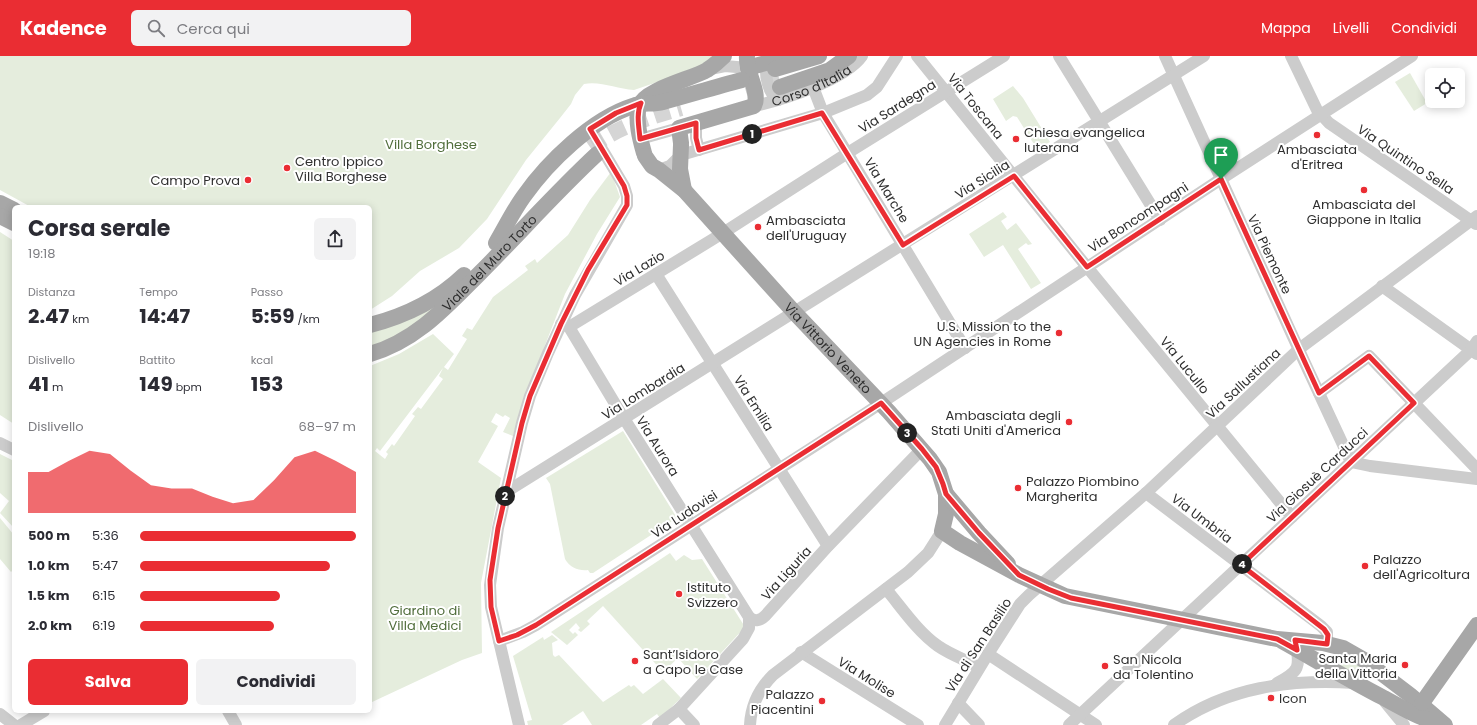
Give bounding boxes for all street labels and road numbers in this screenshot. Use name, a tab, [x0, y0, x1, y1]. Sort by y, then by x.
street label: Corso d'Italia	[769, 61, 855, 111]
street label: Via Toscana	[943, 69, 1008, 143]
street label: Via Sardegna	[855, 75, 940, 138]
street label: Via Quintino Sella	[1353, 120, 1458, 199]
street label: Via Marche	[860, 154, 914, 227]
street label: Via Sicilia	[951, 155, 1013, 204]
street label: Via Boncompagni	[1084, 178, 1192, 257]
street label: Viale del Muro Torto	[438, 211, 541, 316]
street label: Via Piemonte	[1243, 211, 1296, 297]
street label: Via Lazio	[610, 246, 668, 291]
street label: Via Vittorio Veneto	[779, 298, 876, 398]
street label: Via Lucullo	[1155, 332, 1214, 398]
street label: Via Sallustiana	[1202, 344, 1285, 423]
street label: Via Lombardia	[598, 358, 688, 425]
street label: Via Emilia	[729, 372, 778, 435]
street label: Via Aurora	[631, 412, 684, 480]
street label: Via Giosuè Carducci	[1262, 423, 1372, 527]
street label: Via Ludovisi	[647, 486, 721, 543]
street label: Via Umbria	[1167, 489, 1236, 548]
street label: Via Liguria	[757, 542, 816, 605]
street label: Via di San Basilio	[941, 594, 1016, 696]
street label: Via Molise	[834, 652, 899, 703]

